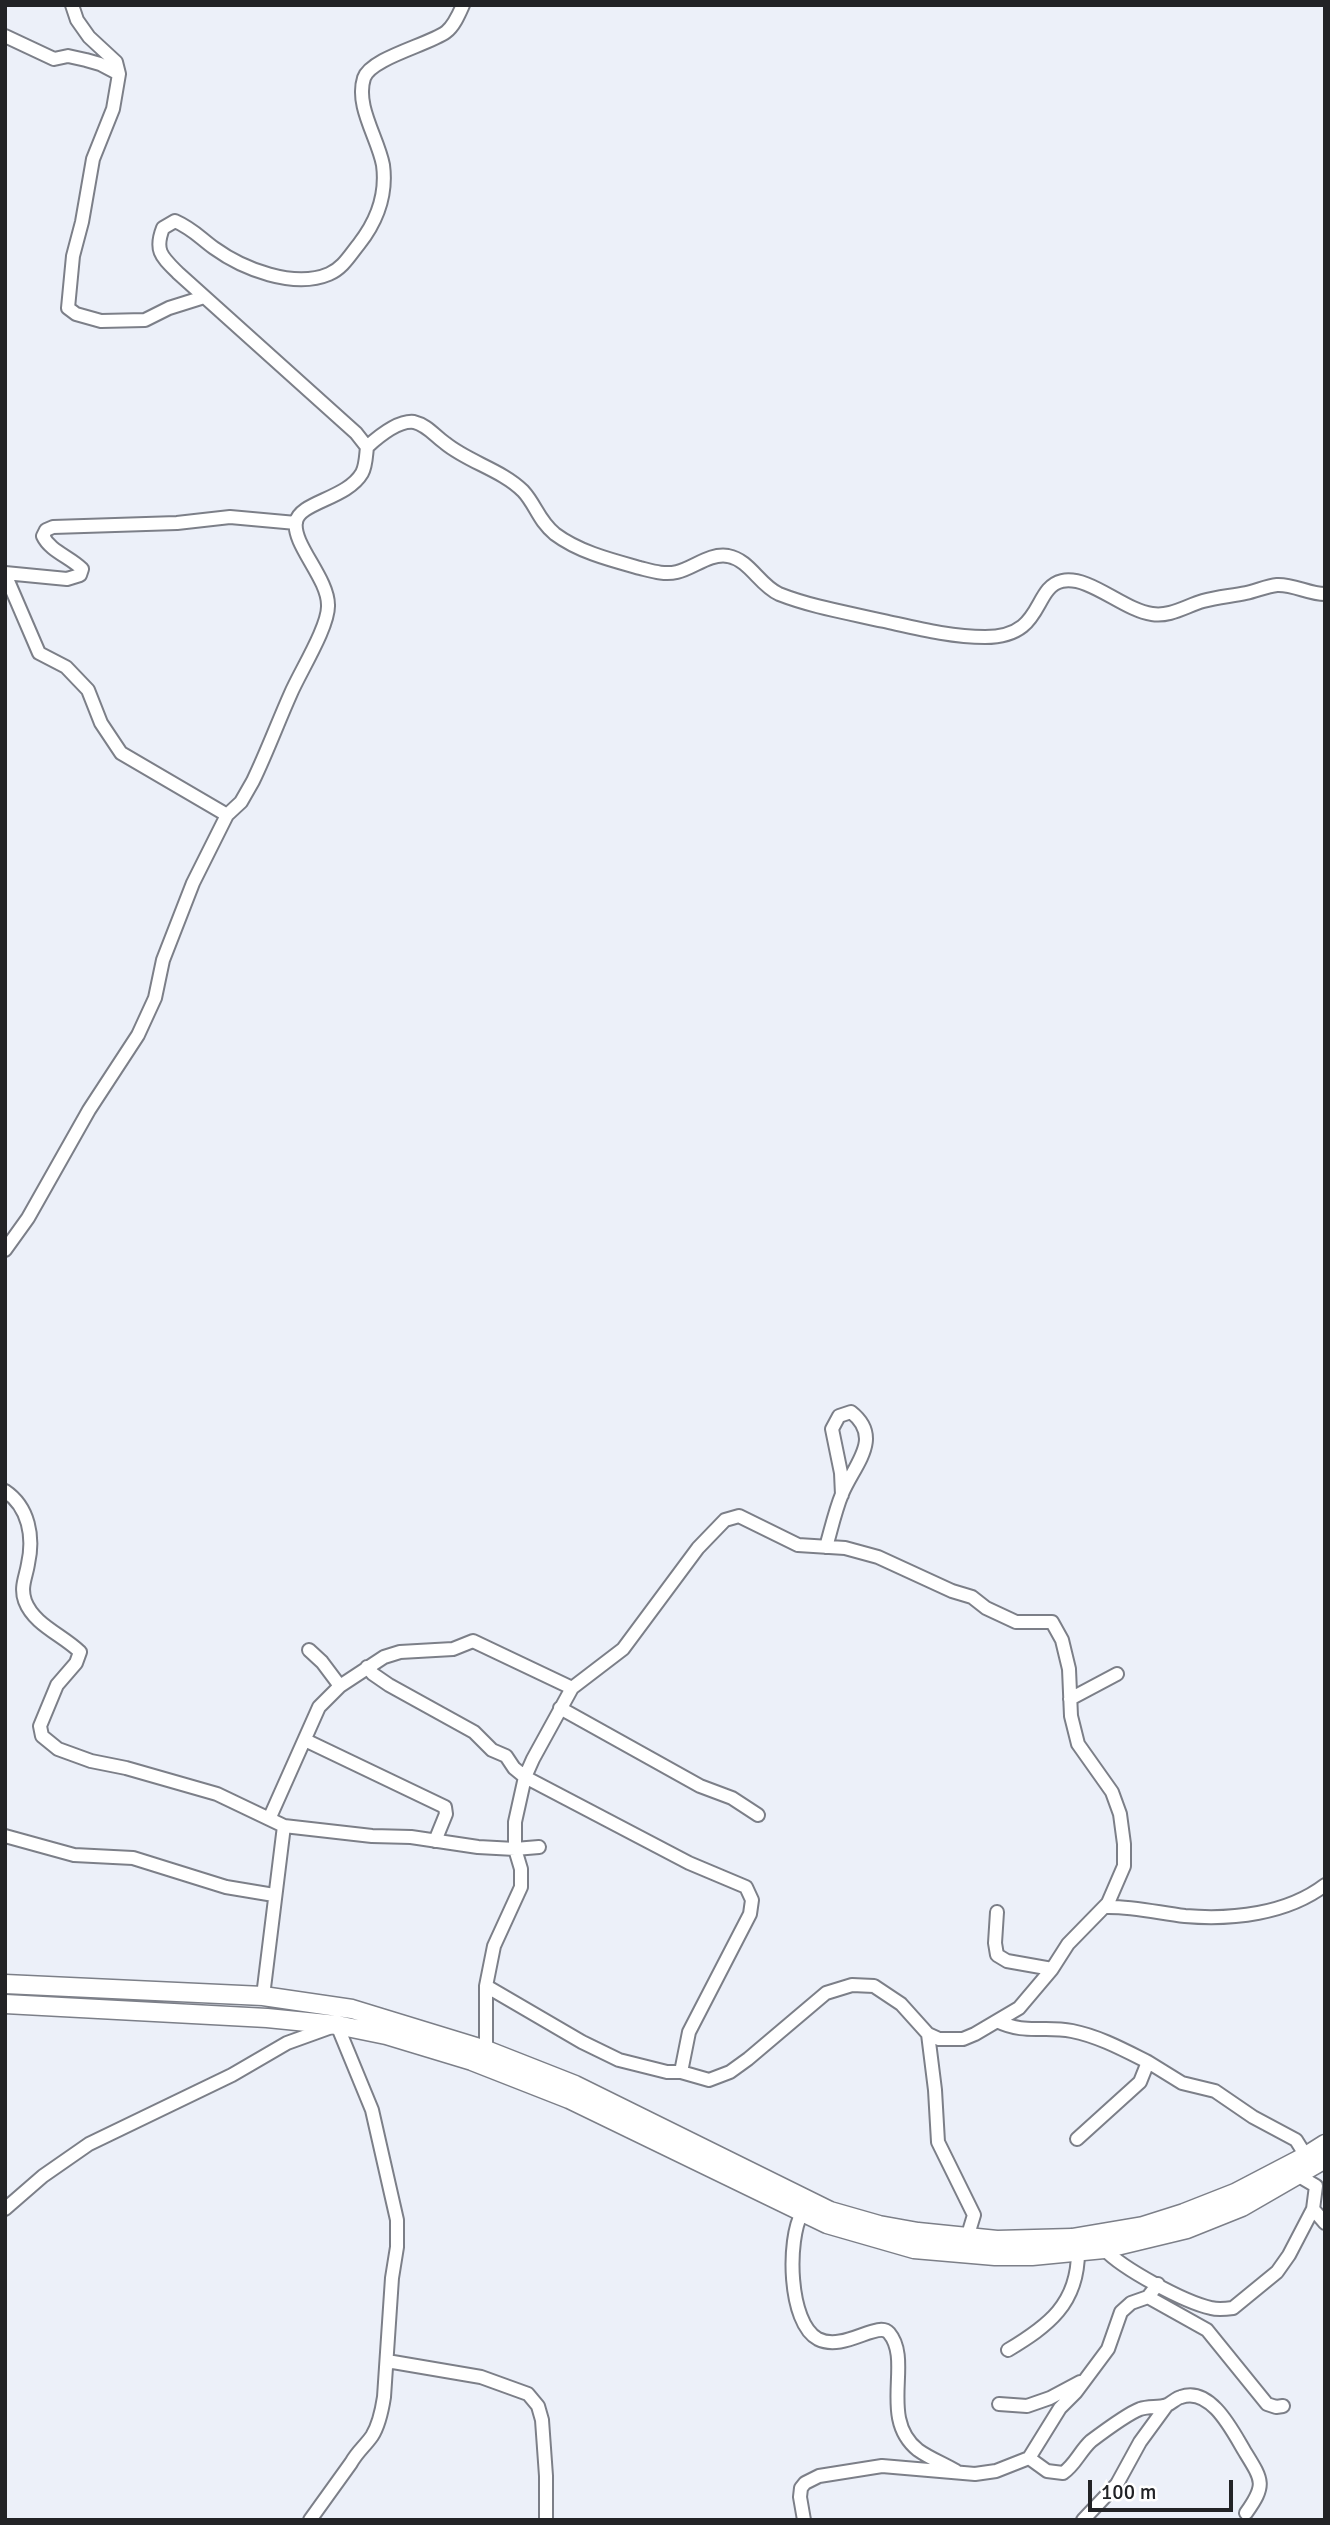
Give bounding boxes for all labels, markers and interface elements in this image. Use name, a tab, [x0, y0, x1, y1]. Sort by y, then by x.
scale bar	[1092, 2466, 1237, 2510]
text: 100 m	[1101, 2479, 1156, 2505]

